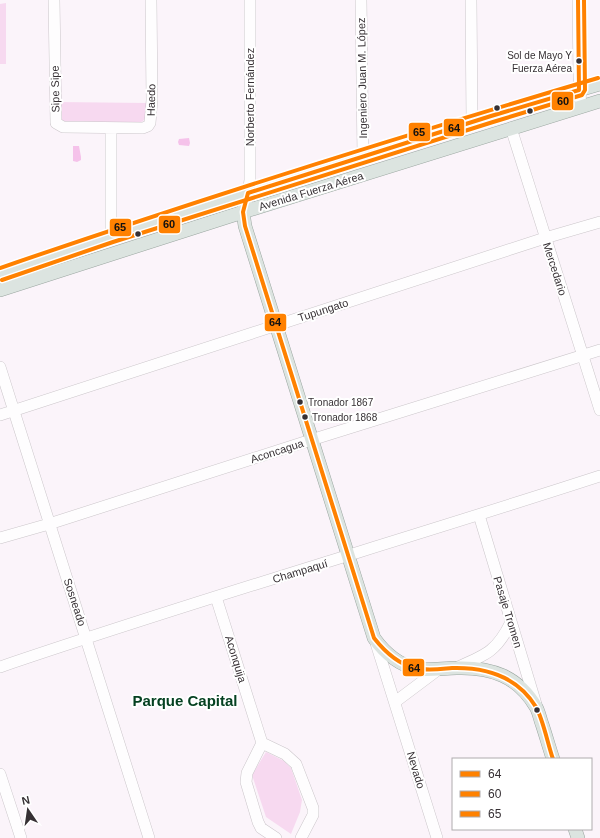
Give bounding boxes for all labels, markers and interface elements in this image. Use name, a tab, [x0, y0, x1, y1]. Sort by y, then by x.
street label: Ingeniero Juan M. López	[355, 17, 369, 139]
street label: Norberto Fernández	[244, 48, 256, 146]
place label: Sol de Mayo Y Fuerza Aérea	[507, 50, 572, 74]
marker: Sol de Mayo Y Fuerza Aérea	[574, 56, 584, 66]
street label: Sipe Sipe	[49, 65, 61, 113]
street label: Haedo	[145, 84, 157, 116]
line badge: 60	[551, 91, 574, 111]
text: 60	[557, 95, 569, 107]
unlabelled marker	[492, 103, 502, 113]
unlabelled marker	[525, 106, 535, 116]
line badge: 64	[443, 118, 465, 137]
line badge: 65	[408, 122, 431, 142]
text: 64	[448, 122, 461, 134]
text: 65	[413, 126, 425, 138]
street label: Avenida Fuerza Aérea	[257, 169, 366, 213]
line badge: 60	[158, 215, 181, 234]
line badge: 65	[109, 218, 132, 237]
text: 60	[163, 218, 175, 230]
text: 65	[114, 221, 126, 233]
unlabelled marker	[133, 229, 143, 239]
street label: Mercedario	[541, 241, 569, 297]
street label: Tupungato	[296, 296, 350, 324]
line badge: 64	[264, 313, 287, 332]
text: 64	[269, 316, 282, 328]
marker: Tronador 1867	[295, 397, 305, 407]
place label: Tronador 1867	[308, 397, 374, 408]
marker: Tronador 1868	[300, 412, 310, 422]
place label: Tronador 1868	[312, 412, 378, 423]
street label: Aconcagua	[249, 437, 306, 465]
street label: Champaquí	[271, 557, 329, 585]
street label: Pasaje Tromen	[491, 575, 525, 649]
street label: Sosneado	[62, 577, 88, 627]
street label: Aconquija	[223, 634, 249, 685]
line badge: 64	[402, 658, 425, 677]
text: 64	[408, 662, 421, 674]
district label: Parque Capital	[132, 692, 238, 709]
unlabelled marker	[532, 705, 542, 715]
street label: Nevado	[405, 750, 427, 790]
legend	[452, 758, 592, 830]
text: 64	[488, 767, 502, 781]
text: 60	[488, 787, 502, 801]
north arrow	[8, 790, 48, 830]
text: N	[21, 794, 31, 807]
text: 65	[488, 807, 502, 821]

